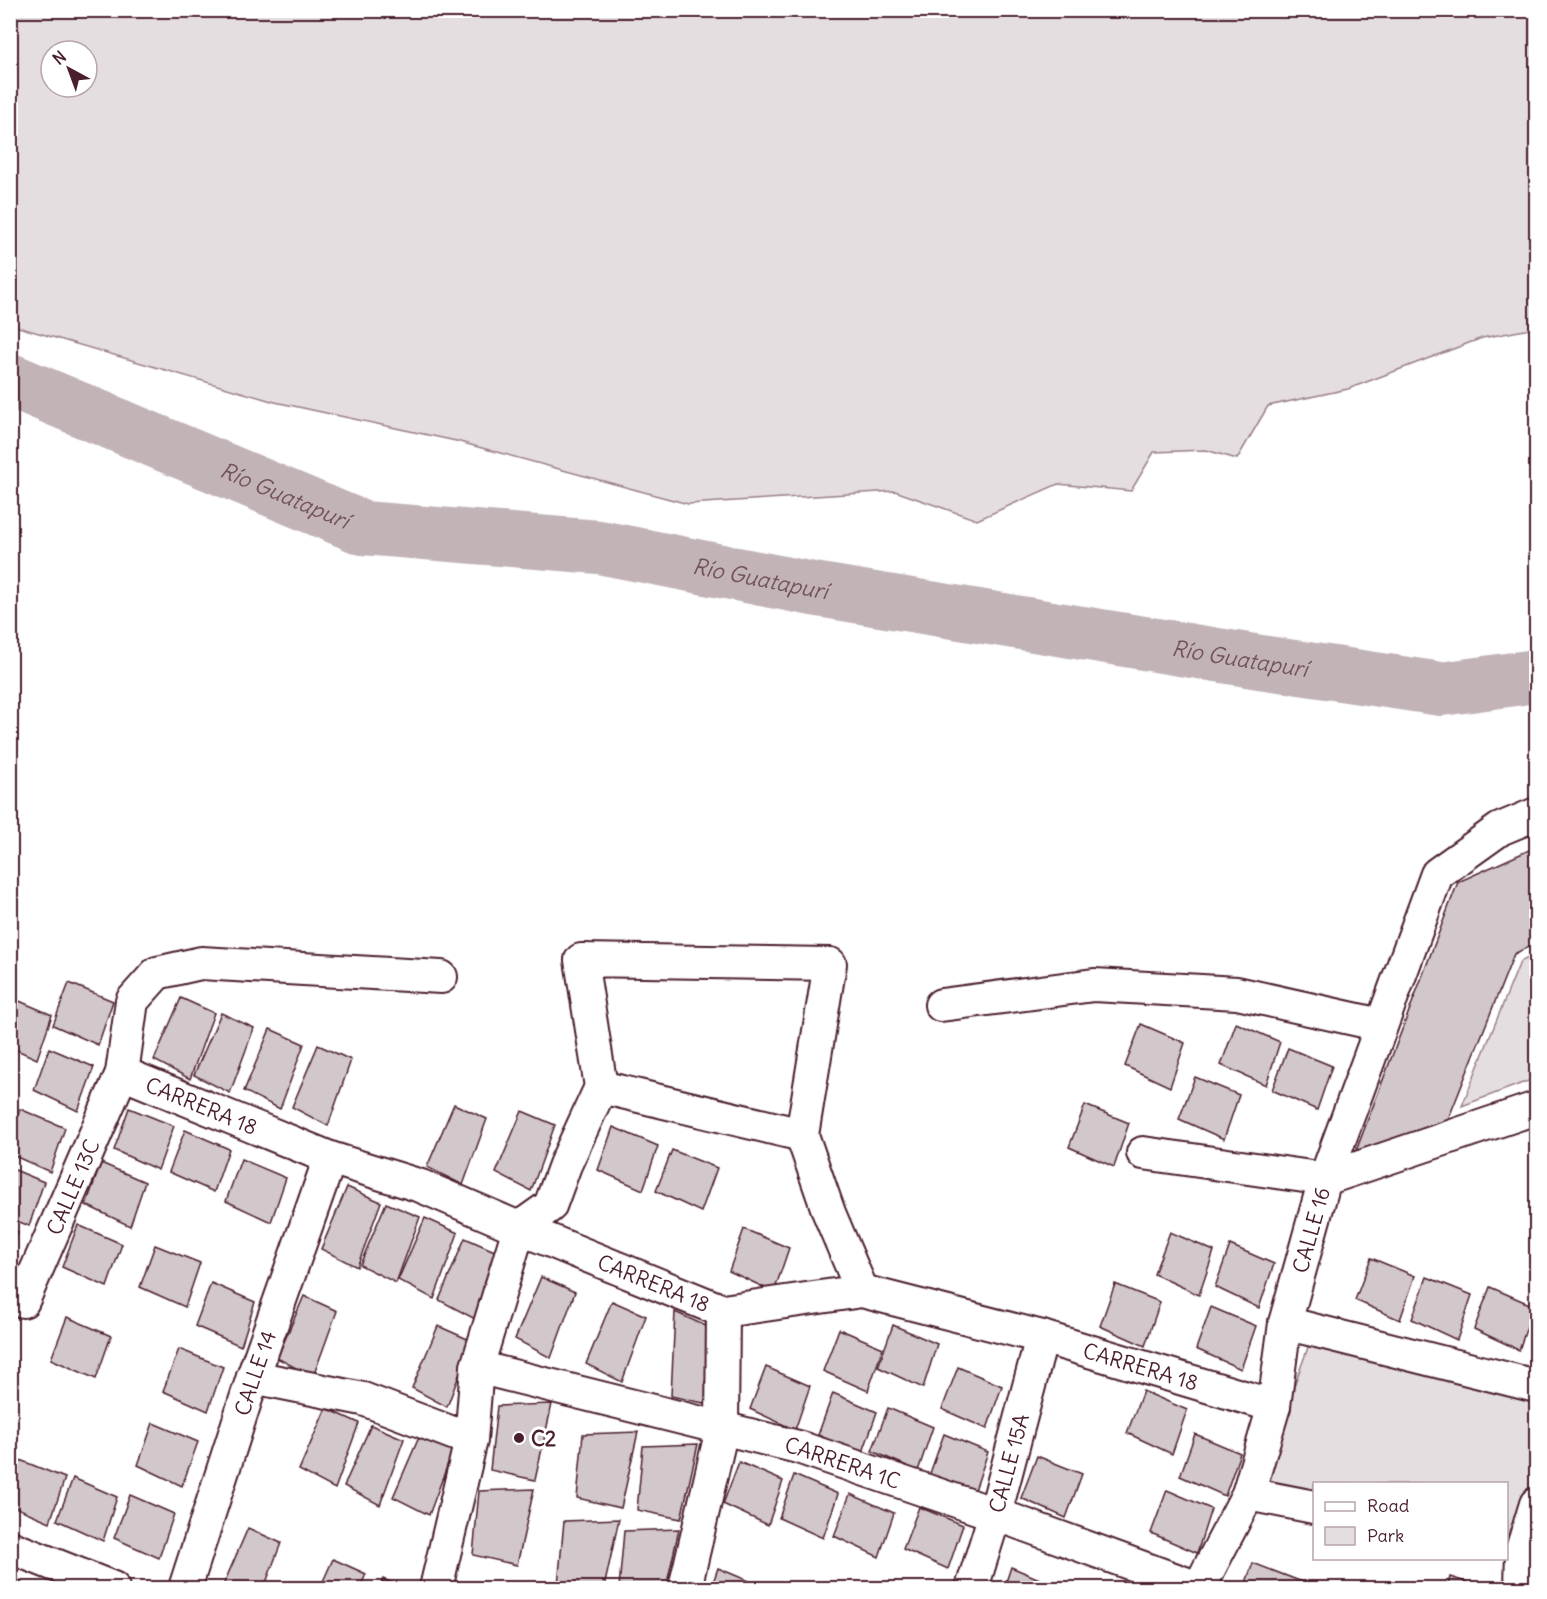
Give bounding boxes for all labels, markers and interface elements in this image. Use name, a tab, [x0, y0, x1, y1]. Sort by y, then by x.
north arrow	[39, 39, 99, 99]
text: N	[48, 47, 70, 69]
water label: Río Guatapurí	[216, 456, 357, 536]
water label: Río Guatapurí	[690, 552, 834, 606]
water label: Río Guatapurí	[1170, 634, 1314, 684]
street label: CARRERA 18	[142, 1071, 262, 1140]
street label: CALLE 13C	[40, 1135, 105, 1239]
street label: CALLE 16	[1286, 1184, 1336, 1276]
street label: CARRERA 18	[594, 1248, 714, 1318]
street label: CALLE 14	[228, 1327, 282, 1419]
street label: CARRERA 18	[1080, 1337, 1201, 1396]
street label: CALLE 15A	[982, 1411, 1035, 1516]
place label: C2	[531, 1425, 557, 1452]
marker: C2	[512, 1431, 526, 1445]
street label: CARRERA 1C	[782, 1431, 904, 1494]
legend	[1313, 1482, 1508, 1560]
text: Road	[1367, 1494, 1410, 1517]
text: Park	[1367, 1524, 1404, 1547]

